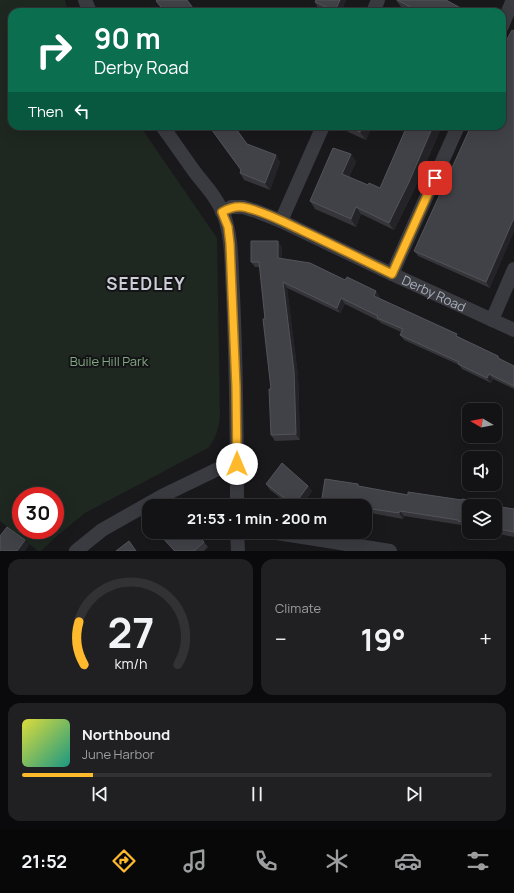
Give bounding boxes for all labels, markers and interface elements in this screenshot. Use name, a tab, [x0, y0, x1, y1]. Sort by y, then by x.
text: 90 m	[94, 19, 161, 57]
icon: right	[28, 24, 80, 76]
text: Derby Road	[94, 55, 189, 79]
icon: left	[71, 100, 93, 122]
text: Then	[28, 101, 63, 122]
pin	[418, 161, 452, 195]
icon: arrive	[424, 167, 446, 189]
street label: Derby Road	[399, 271, 469, 316]
district label: SEEDLEY	[106, 272, 186, 295]
park label: Buile Hill Park	[70, 352, 149, 370]
north arrow	[462, 403, 502, 443]
map controls	[462, 403, 502, 539]
position arrow	[216, 443, 258, 485]
button: sound	[462, 451, 502, 491]
speed limit sign: 30	[12, 487, 64, 539]
button: layers	[462, 499, 502, 539]
text: 21:53 · 1 min · 200 m	[187, 508, 327, 529]
text: Climate	[275, 599, 321, 617]
text: 27	[107, 604, 154, 660]
text: 19°	[360, 619, 406, 660]
text: −	[275, 624, 287, 654]
text: +	[479, 624, 492, 654]
text: km/h	[114, 654, 147, 673]
text: Northbound	[82, 724, 170, 745]
text: June Harbor	[82, 745, 155, 763]
icon: previous	[89, 783, 111, 805]
icon: pause	[246, 783, 268, 805]
icon: next	[403, 783, 425, 805]
icon: directions	[110, 847, 138, 875]
icon: music	[181, 847, 209, 875]
icon: phone	[252, 847, 280, 875]
icon: climate	[323, 847, 351, 875]
icon: car	[394, 847, 422, 875]
icon: filters	[464, 847, 492, 875]
text: 21:52	[21, 849, 67, 873]

